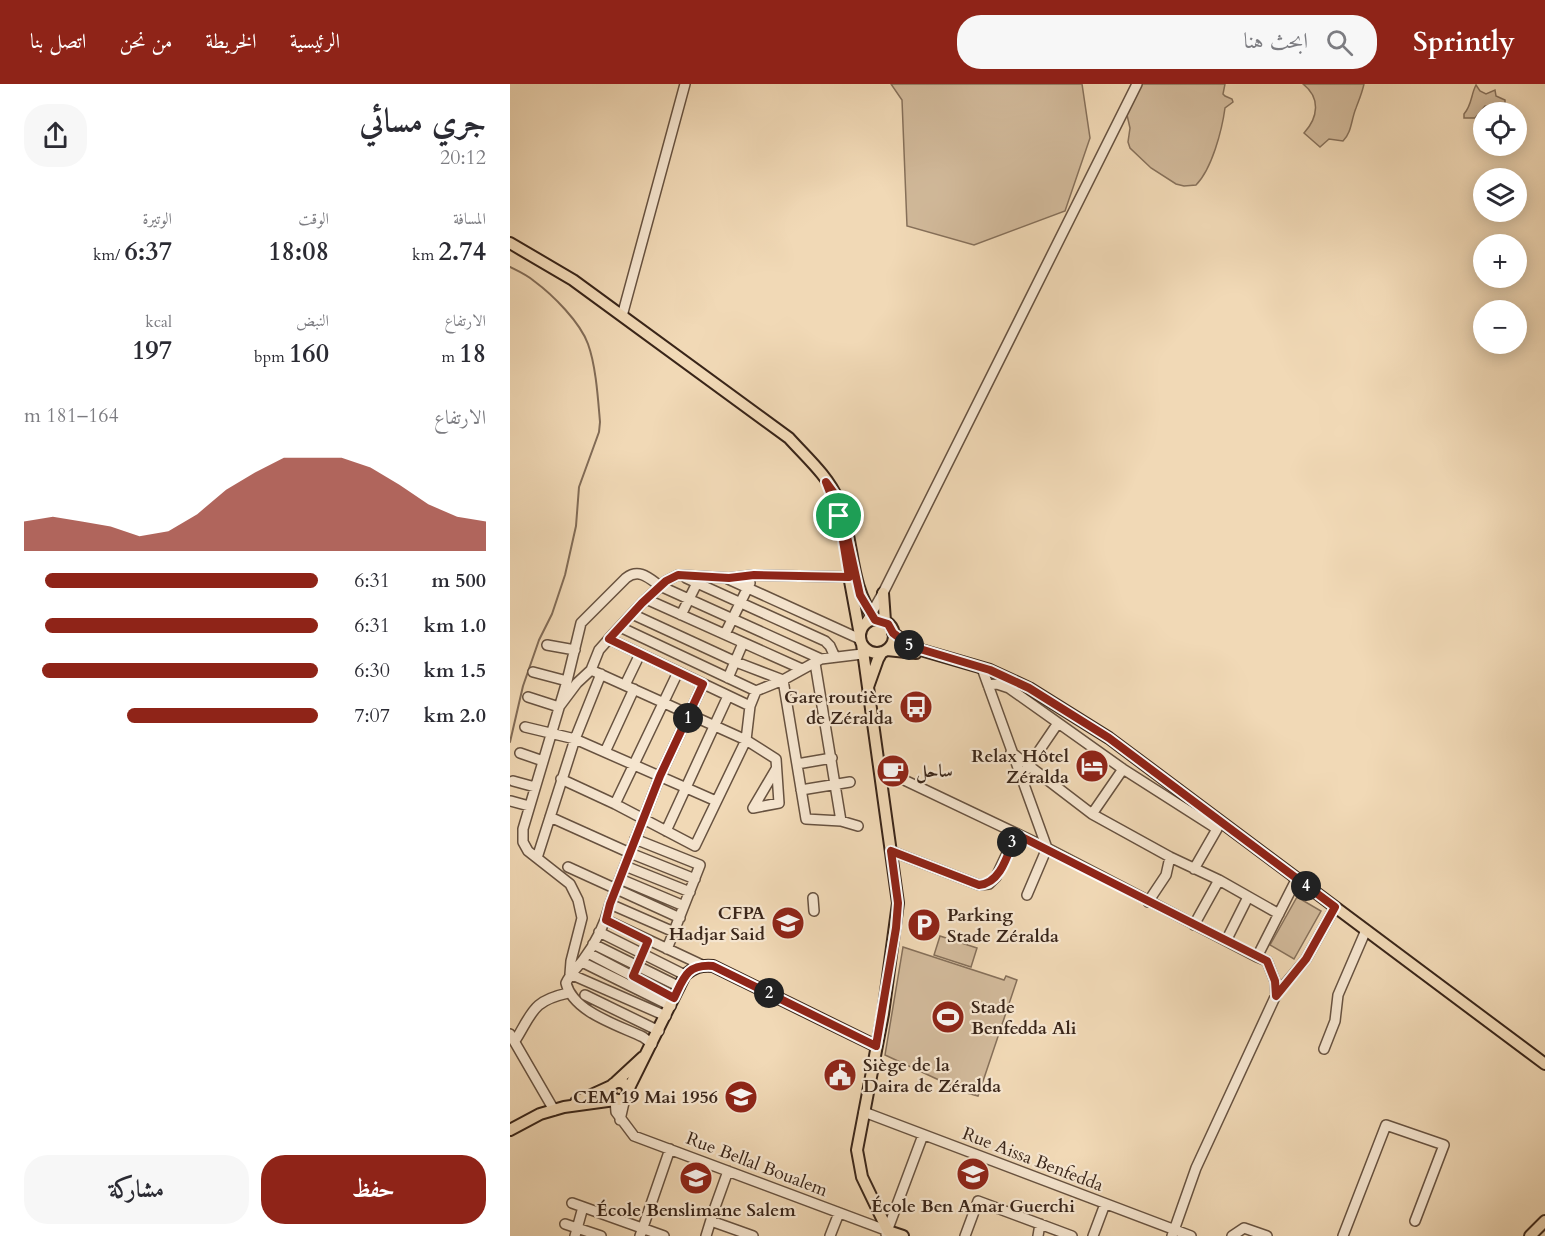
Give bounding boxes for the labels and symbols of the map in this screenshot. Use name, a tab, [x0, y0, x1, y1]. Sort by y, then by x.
pin	[813, 490, 864, 541]
pin: 5	[894, 630, 924, 660]
place label: Gare routière de Zéralda	[784, 685, 893, 731]
bus stop icon: Gare routière de Zéralda	[898, 689, 934, 725]
pin: 1	[673, 703, 703, 733]
place label: Relax Hôtel Zéralda	[971, 744, 1069, 790]
hotel icon: Relax Hôtel Zéralda	[1074, 748, 1110, 784]
cafe icon: ساحل	[875, 753, 911, 789]
place label: ساحل	[916, 759, 953, 784]
pin: 3	[997, 827, 1027, 857]
pin: 4	[1291, 871, 1321, 901]
place label: CFPA Hadjar Said	[669, 901, 766, 947]
place label: Parking Stade Zéralda	[947, 903, 1059, 949]
school or university icon: CFPA Hadjar Said	[770, 905, 806, 941]
parking icon: Parking Stade Zéralda	[906, 907, 942, 943]
pin: 2	[754, 978, 784, 1008]
place label: Stade Benfedda Ali	[971, 995, 1077, 1041]
sports icon: Stade Benfedda Ali	[930, 999, 966, 1035]
place label: Siège de la Daira de Zéralda	[863, 1053, 1001, 1099]
public building icon: Siège de la Daira de Zéralda	[822, 1057, 858, 1093]
school or university icon: CEM 19 Mai 1956	[723, 1079, 759, 1115]
place label: CEM 19 Mai 1956	[573, 1085, 718, 1110]
street label: Rue Aissa Benfedda	[959, 1121, 1107, 1198]
street label: Rue Bellal Boualem	[682, 1126, 832, 1203]
school or university icon: École Ben Amar Guerchi	[955, 1156, 991, 1192]
school or university icon: École Benslimane Salem	[678, 1160, 714, 1196]
place label: École Ben Amar Guerchi	[871, 1194, 1075, 1219]
place label: École Benslimane Salem	[596, 1198, 796, 1223]

